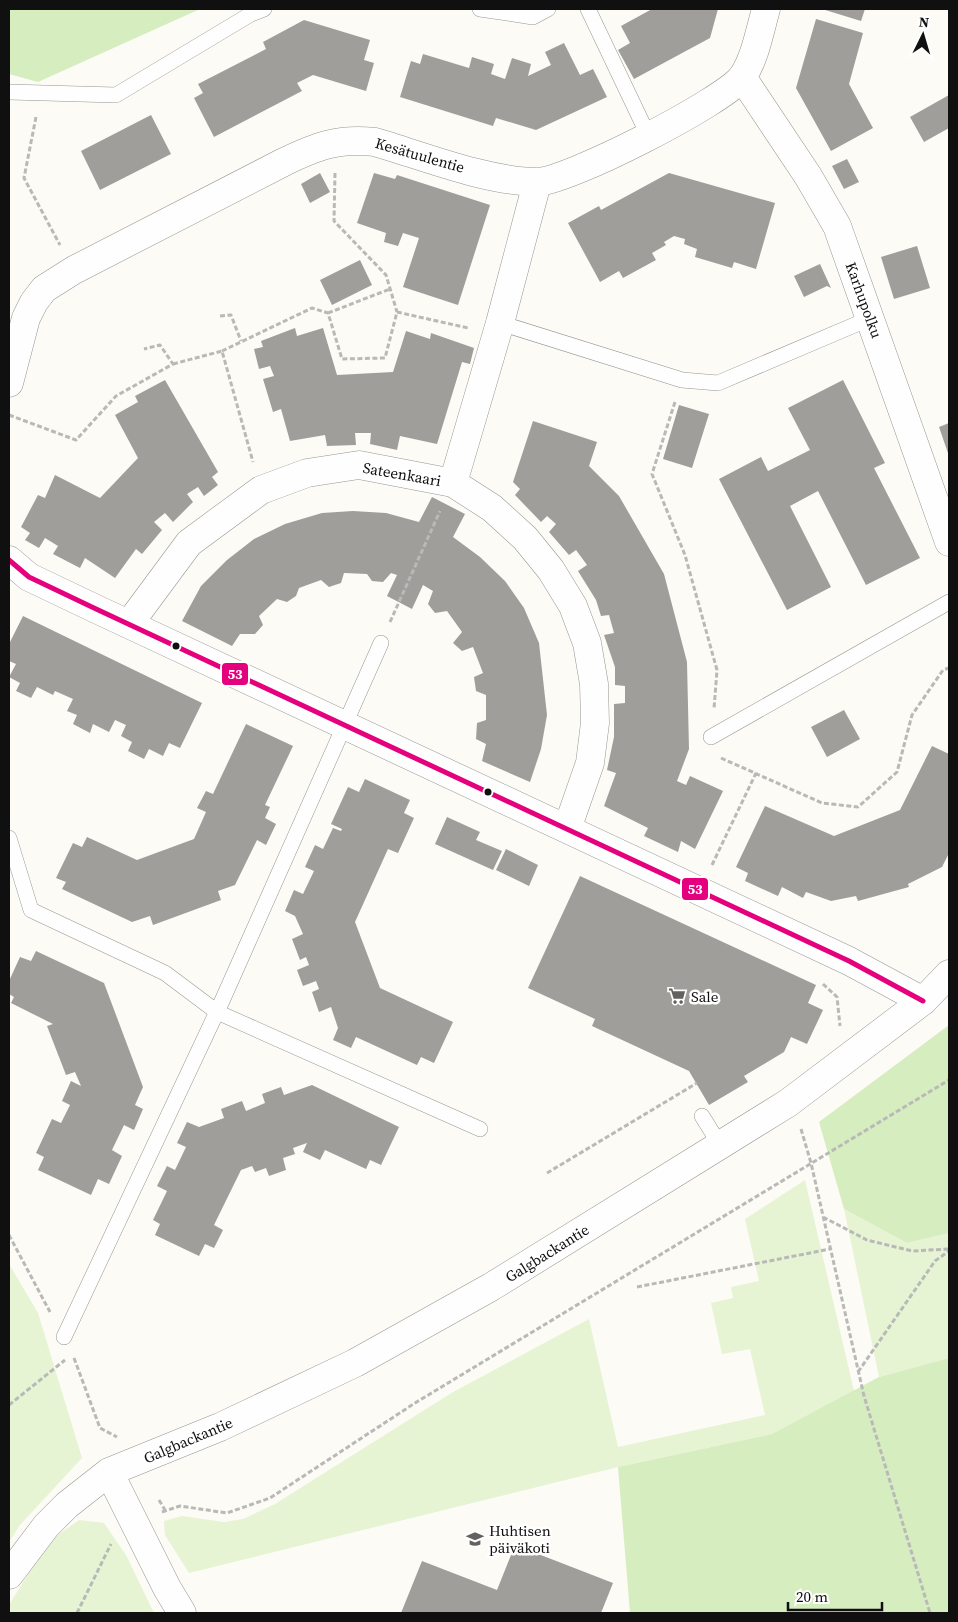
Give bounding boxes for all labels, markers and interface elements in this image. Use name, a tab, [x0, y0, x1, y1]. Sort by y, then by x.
north arrow	[898, 10, 948, 60]
text: N	[918, 12, 930, 32]
street label: Kesätuulentie	[373, 132, 467, 178]
street label: Karhupolku	[841, 259, 888, 341]
street label: Sateenkaari	[361, 457, 443, 491]
unlabelled marker	[171, 641, 181, 651]
line badge: 53	[221, 662, 249, 686]
text: 53	[227, 664, 243, 684]
unlabelled marker	[483, 787, 493, 797]
line badge: 53	[681, 877, 709, 901]
text: 53	[687, 879, 703, 899]
supermarket icon: Sale	[667, 986, 687, 1006]
place label: Sale	[691, 986, 719, 1007]
street label: Galgbackantie	[501, 1219, 593, 1287]
street label: Galgbackantie	[140, 1412, 236, 1468]
place label: Huhtisen päiväkoti	[489, 1520, 551, 1558]
school or university icon: Huhtisen päiväkoti	[465, 1529, 485, 1549]
scale bar	[788, 1580, 882, 1612]
text: 20 m	[796, 1586, 828, 1607]

